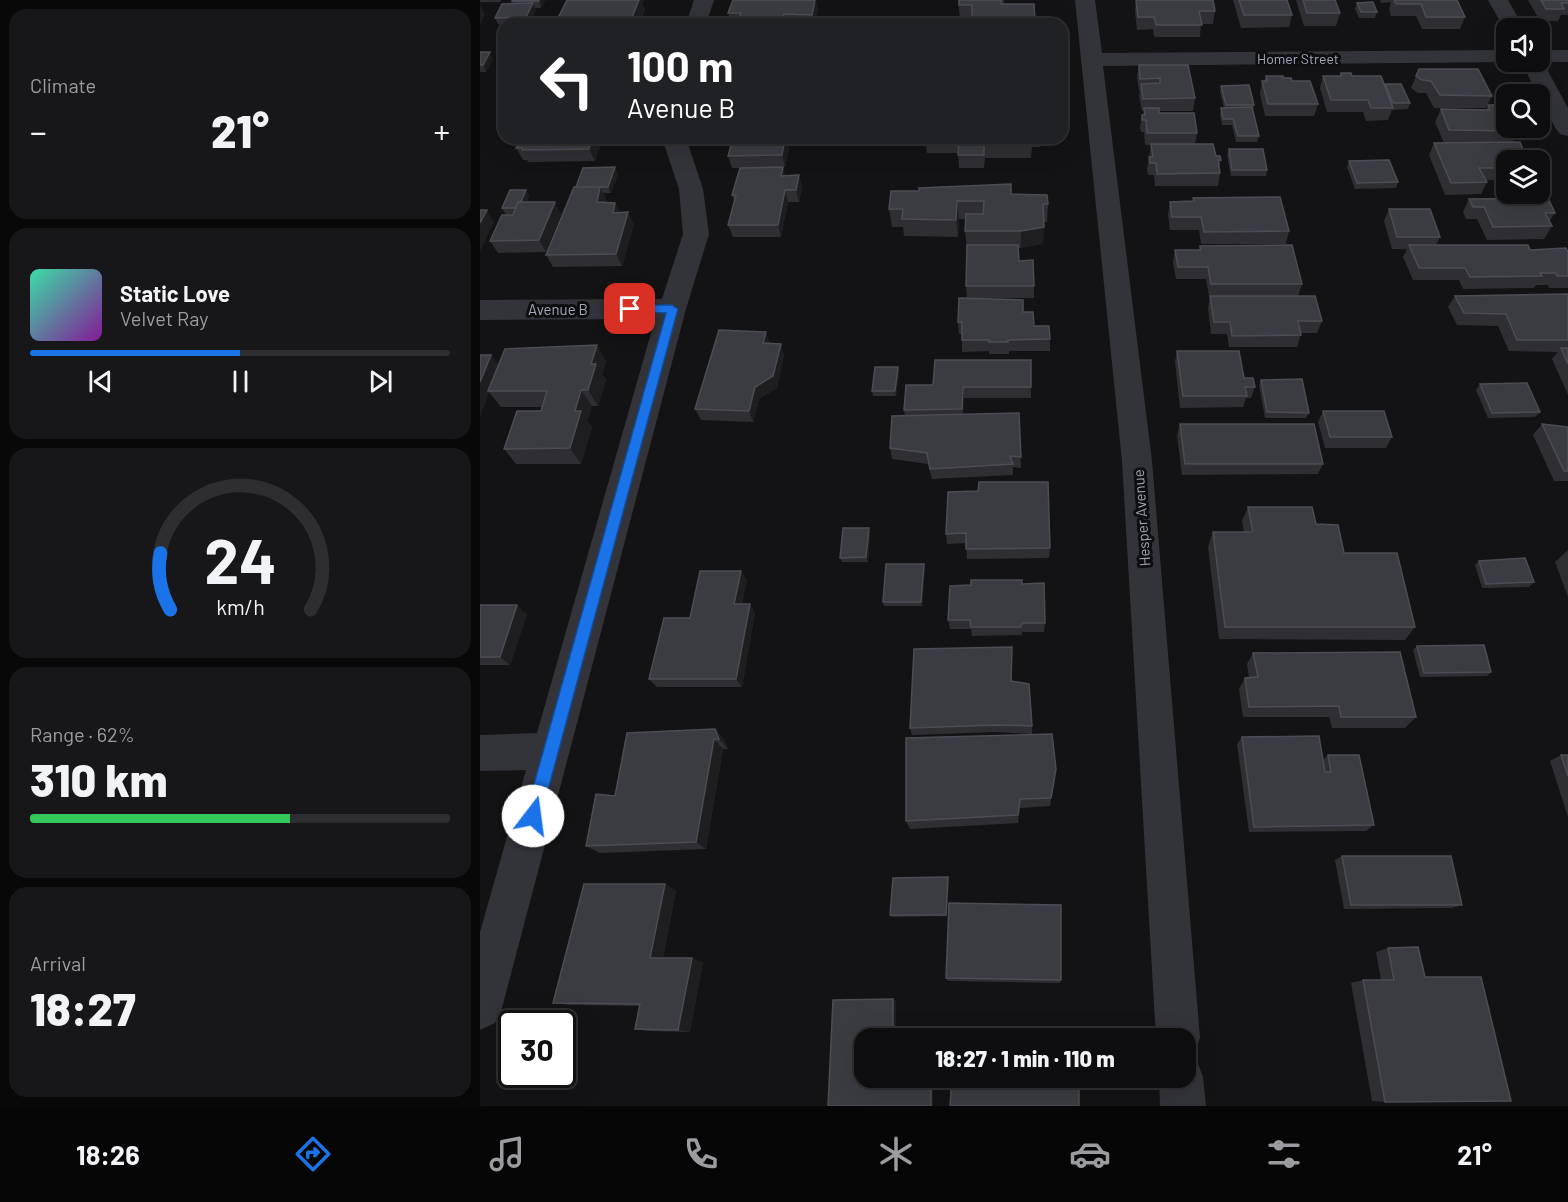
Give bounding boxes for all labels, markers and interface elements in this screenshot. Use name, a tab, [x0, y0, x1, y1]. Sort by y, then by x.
map controls	[1496, 18, 1550, 204]
button: sound	[1496, 18, 1550, 72]
text: 100 m	[627, 40, 733, 90]
icon: left	[528, 42, 606, 120]
street label: Homer Street	[1257, 50, 1339, 67]
text: Climate	[30, 73, 96, 97]
button: search	[1496, 84, 1550, 138]
text: Avenue B	[627, 91, 735, 123]
text: 21°	[211, 103, 269, 157]
text: −	[30, 111, 47, 151]
text: +	[433, 111, 450, 151]
button: layers	[1496, 150, 1550, 204]
text: Static Love	[120, 280, 230, 306]
pin	[604, 283, 655, 334]
icon: arrive	[613, 292, 646, 325]
street label: Avenue B	[528, 300, 588, 318]
text: Velvet Ray	[120, 306, 209, 330]
icon: previous	[84, 365, 117, 398]
icon: pause	[224, 365, 257, 398]
icon: next	[364, 365, 397, 398]
street label: Hesper Avenue	[1129, 469, 1153, 567]
text: 24	[204, 522, 276, 596]
text: km/h	[216, 594, 264, 619]
text: Range · 62%	[30, 722, 135, 746]
text: 310 km	[30, 752, 168, 806]
position arrow	[501, 784, 565, 848]
text: Arrival	[30, 951, 86, 975]
text: 18:27	[30, 981, 136, 1035]
speed limit sign: 30	[498, 1010, 576, 1088]
text: 18:27 · 1 min · 110 m	[935, 1045, 1115, 1071]
icon: directions	[292, 1133, 334, 1175]
icon: music	[486, 1133, 528, 1175]
icon: phone	[680, 1133, 722, 1175]
icon: climate	[875, 1133, 917, 1175]
icon: car	[1069, 1133, 1111, 1175]
icon: filters	[1263, 1133, 1305, 1175]
text: 18:26	[76, 1138, 140, 1170]
text: 21°	[1457, 1138, 1492, 1170]

